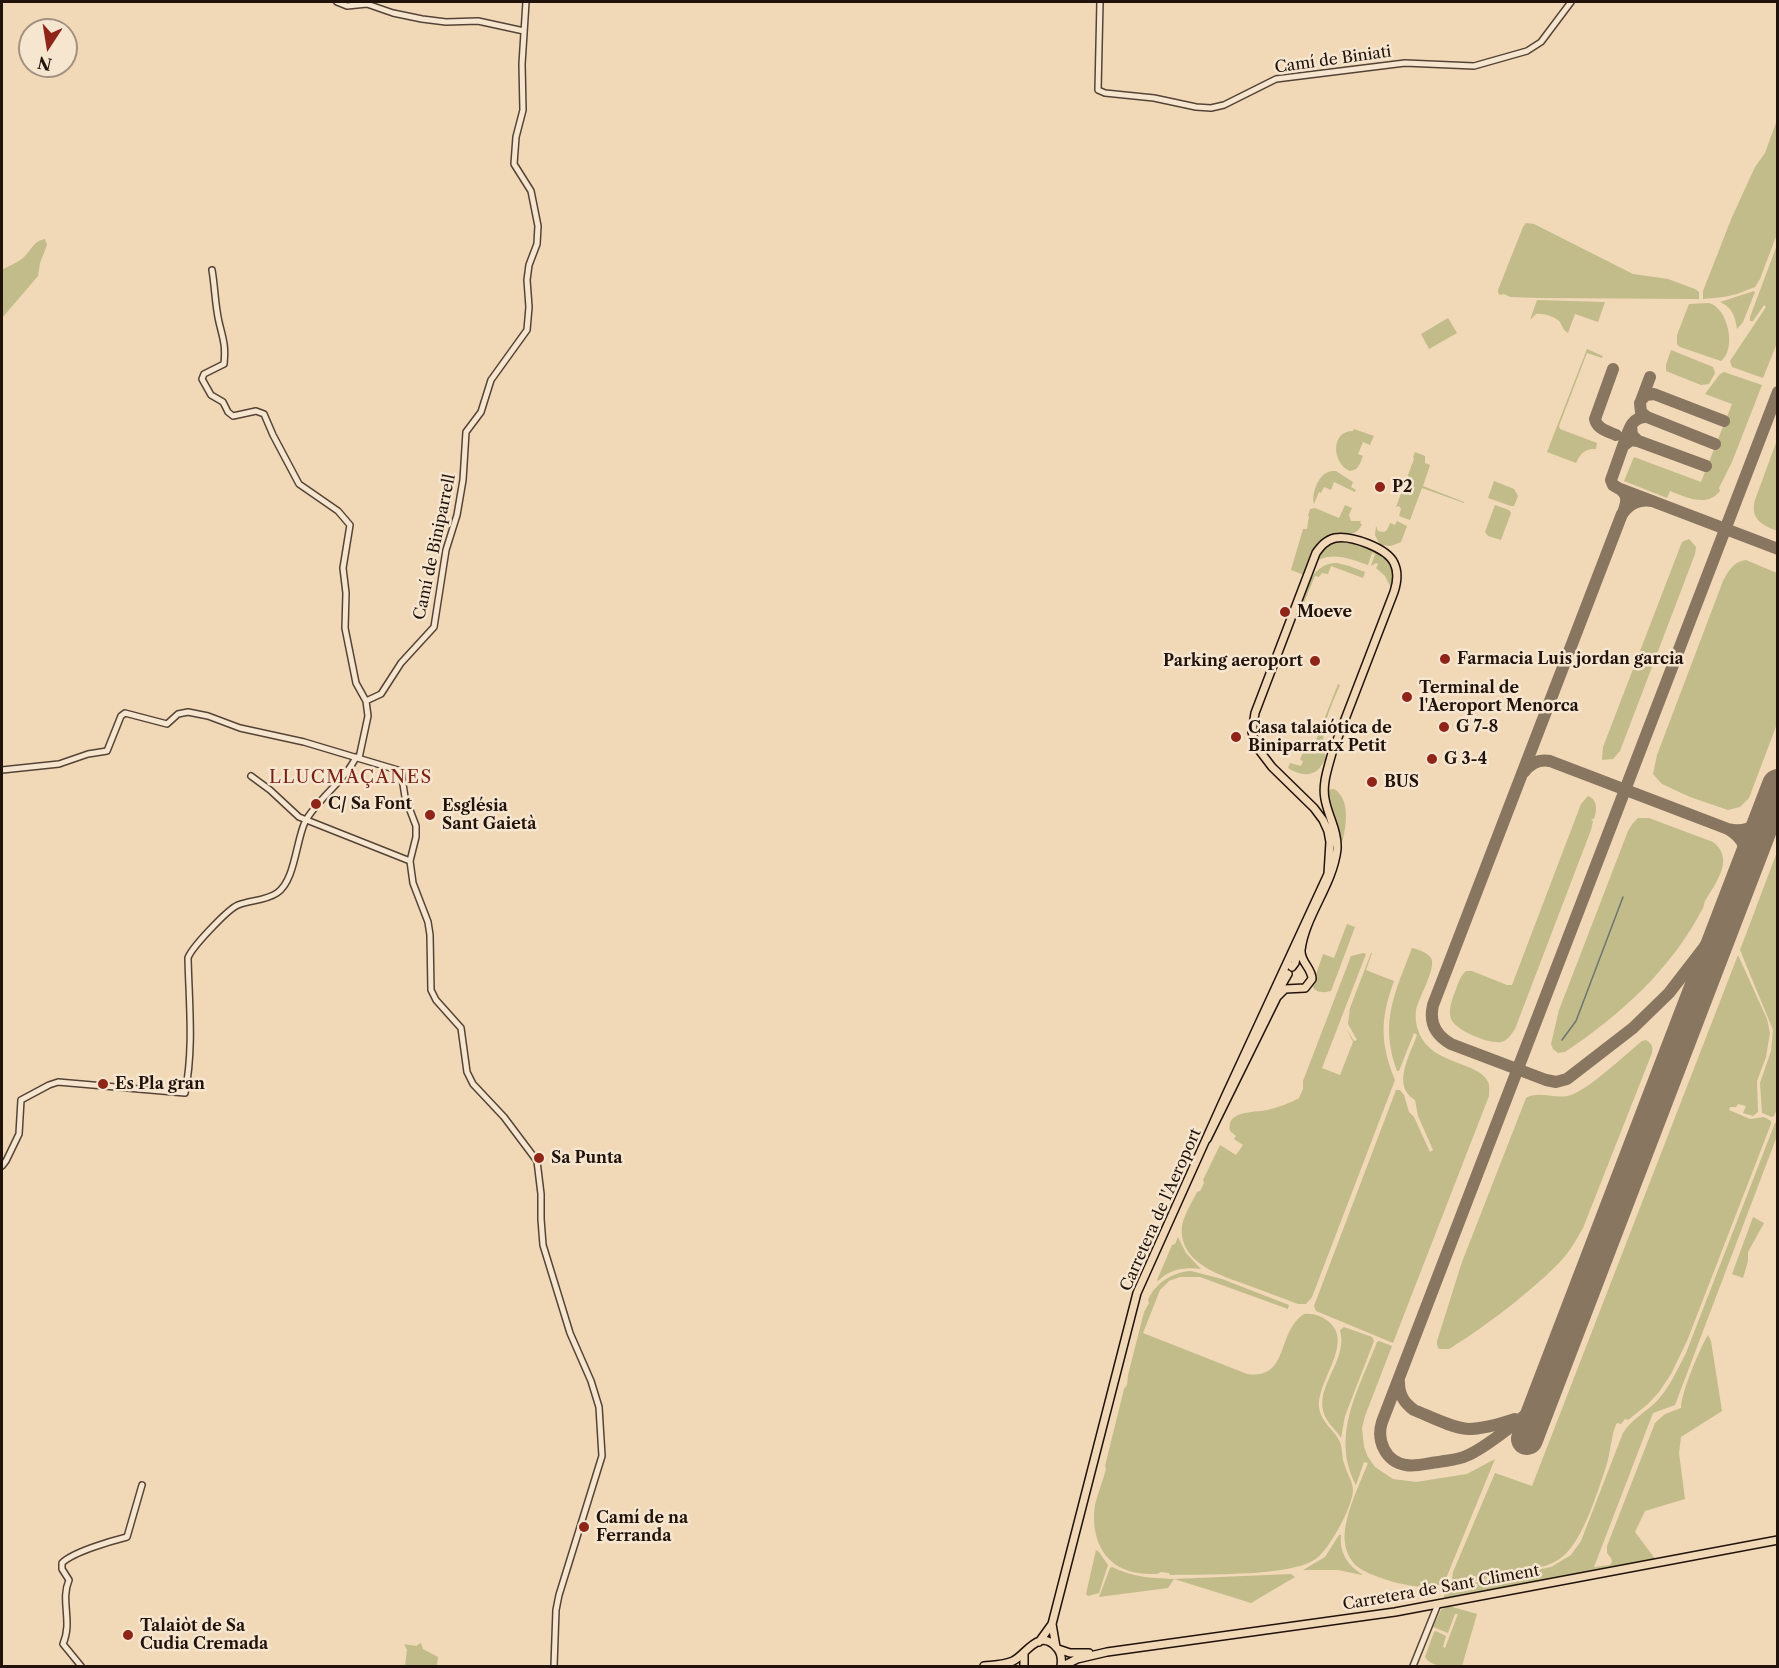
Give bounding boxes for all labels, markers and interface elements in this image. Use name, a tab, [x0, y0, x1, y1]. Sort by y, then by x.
north arrow	[18, 18, 78, 78]
street label: Camí de Biniati	[1273, 42, 1393, 78]
text: N	[36, 52, 54, 75]
street label: Camí de Biniparrell	[410, 472, 460, 622]
place label: P2	[1392, 477, 1412, 497]
marker: P2	[1373, 480, 1387, 494]
place label: Moeve	[1297, 602, 1352, 622]
marker: Moeve	[1278, 605, 1292, 619]
place label: Farmacia Luis jordan garcia	[1457, 649, 1684, 669]
place label: Parking aeroport	[1163, 651, 1303, 671]
marker: Farmacia Luis jordan garcia	[1438, 652, 1452, 666]
marker: Parking aeroport	[1308, 654, 1322, 668]
place label: Terminal de l'Aeroport Menorca	[1419, 678, 1579, 716]
marker: Terminal de l'Aeroport Menorca	[1400, 690, 1414, 704]
place label: G 7-8	[1456, 717, 1498, 737]
place label: Casa talaiótica de Biniparratx Petit	[1248, 718, 1392, 756]
marker: G 7-8	[1437, 720, 1451, 734]
marker: Casa talaiótica de Biniparratx Petit	[1229, 730, 1243, 744]
place label: G 3-4	[1444, 749, 1487, 769]
marker: G 3-4	[1425, 752, 1439, 766]
district label: LLUCMAÇANES	[269, 767, 433, 789]
place label: BUS	[1384, 772, 1419, 792]
marker: BUS	[1365, 775, 1379, 789]
place label: C/ Sa Font	[328, 794, 412, 814]
place label: Església Sant Gaietà	[442, 796, 537, 834]
marker: C/ Sa Font	[309, 797, 323, 811]
marker: Església Sant Gaietà	[423, 808, 437, 822]
place label: Es Pla gran	[115, 1074, 205, 1094]
marker: Es Pla gran	[96, 1077, 110, 1091]
street label: Carretera de l'Aeroport	[1116, 1126, 1206, 1294]
place label: Sa Punta	[551, 1148, 623, 1168]
marker: Sa Punta	[532, 1151, 546, 1165]
place label: Camí de na Ferranda	[596, 1508, 688, 1546]
marker: Camí de na Ferranda	[577, 1520, 591, 1534]
street label: Carretera de Sant Climent	[1341, 1561, 1541, 1615]
place label: Talaiòt de Sa Cudia Cremada	[140, 1616, 268, 1654]
marker: Talaiòt de Sa Cudia Cremada	[121, 1628, 135, 1642]

